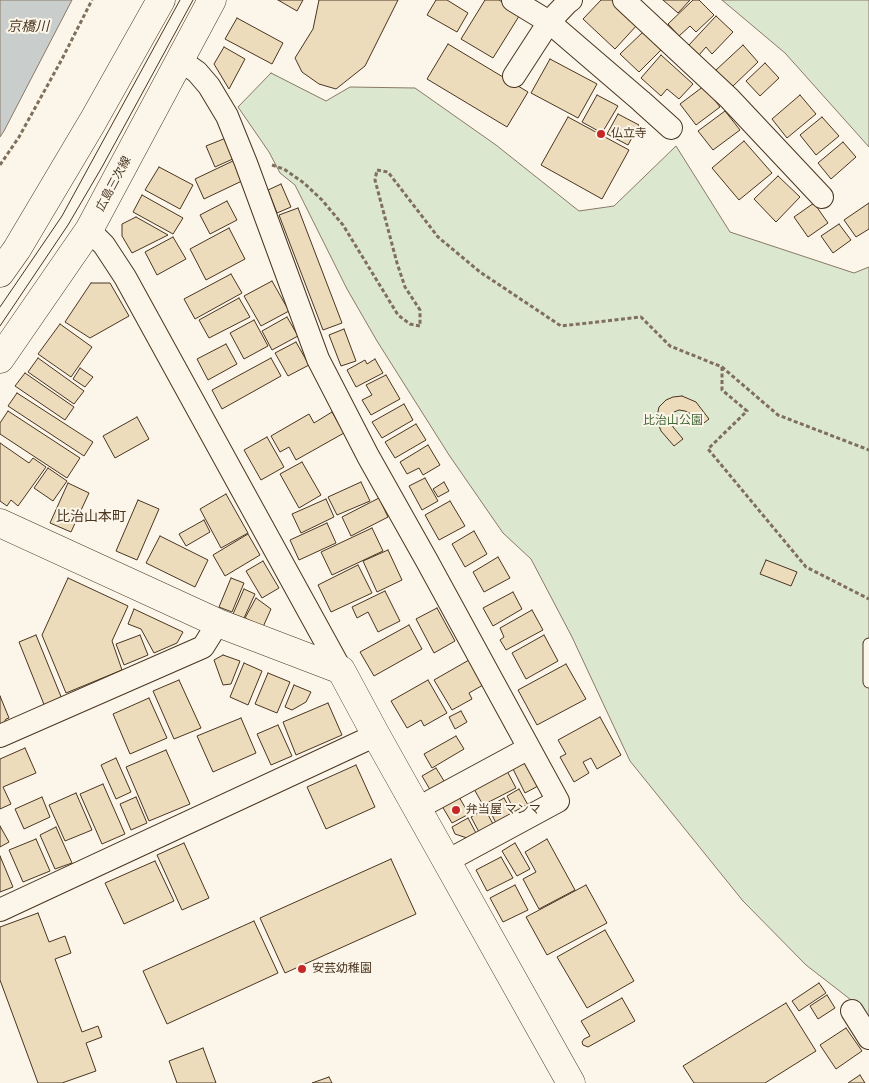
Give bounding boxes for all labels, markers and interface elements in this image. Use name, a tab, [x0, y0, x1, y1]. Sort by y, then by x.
water label: 京橋川	[7, 19, 49, 35]
place label: 仏立寺	[611, 127, 647, 141]
marker: 仏立寺	[595, 128, 607, 140]
street label: 広島三次線	[94, 154, 134, 214]
park label: 比治山公園	[643, 414, 703, 428]
district label: 比治山本町	[56, 509, 126, 525]
place label: 弁当屋 マンマ	[466, 803, 541, 817]
marker: 弁当屋 マンマ	[450, 804, 462, 816]
place label: 安芸幼稚園	[312, 962, 372, 976]
marker: 安芸幼稚園	[296, 963, 308, 975]

